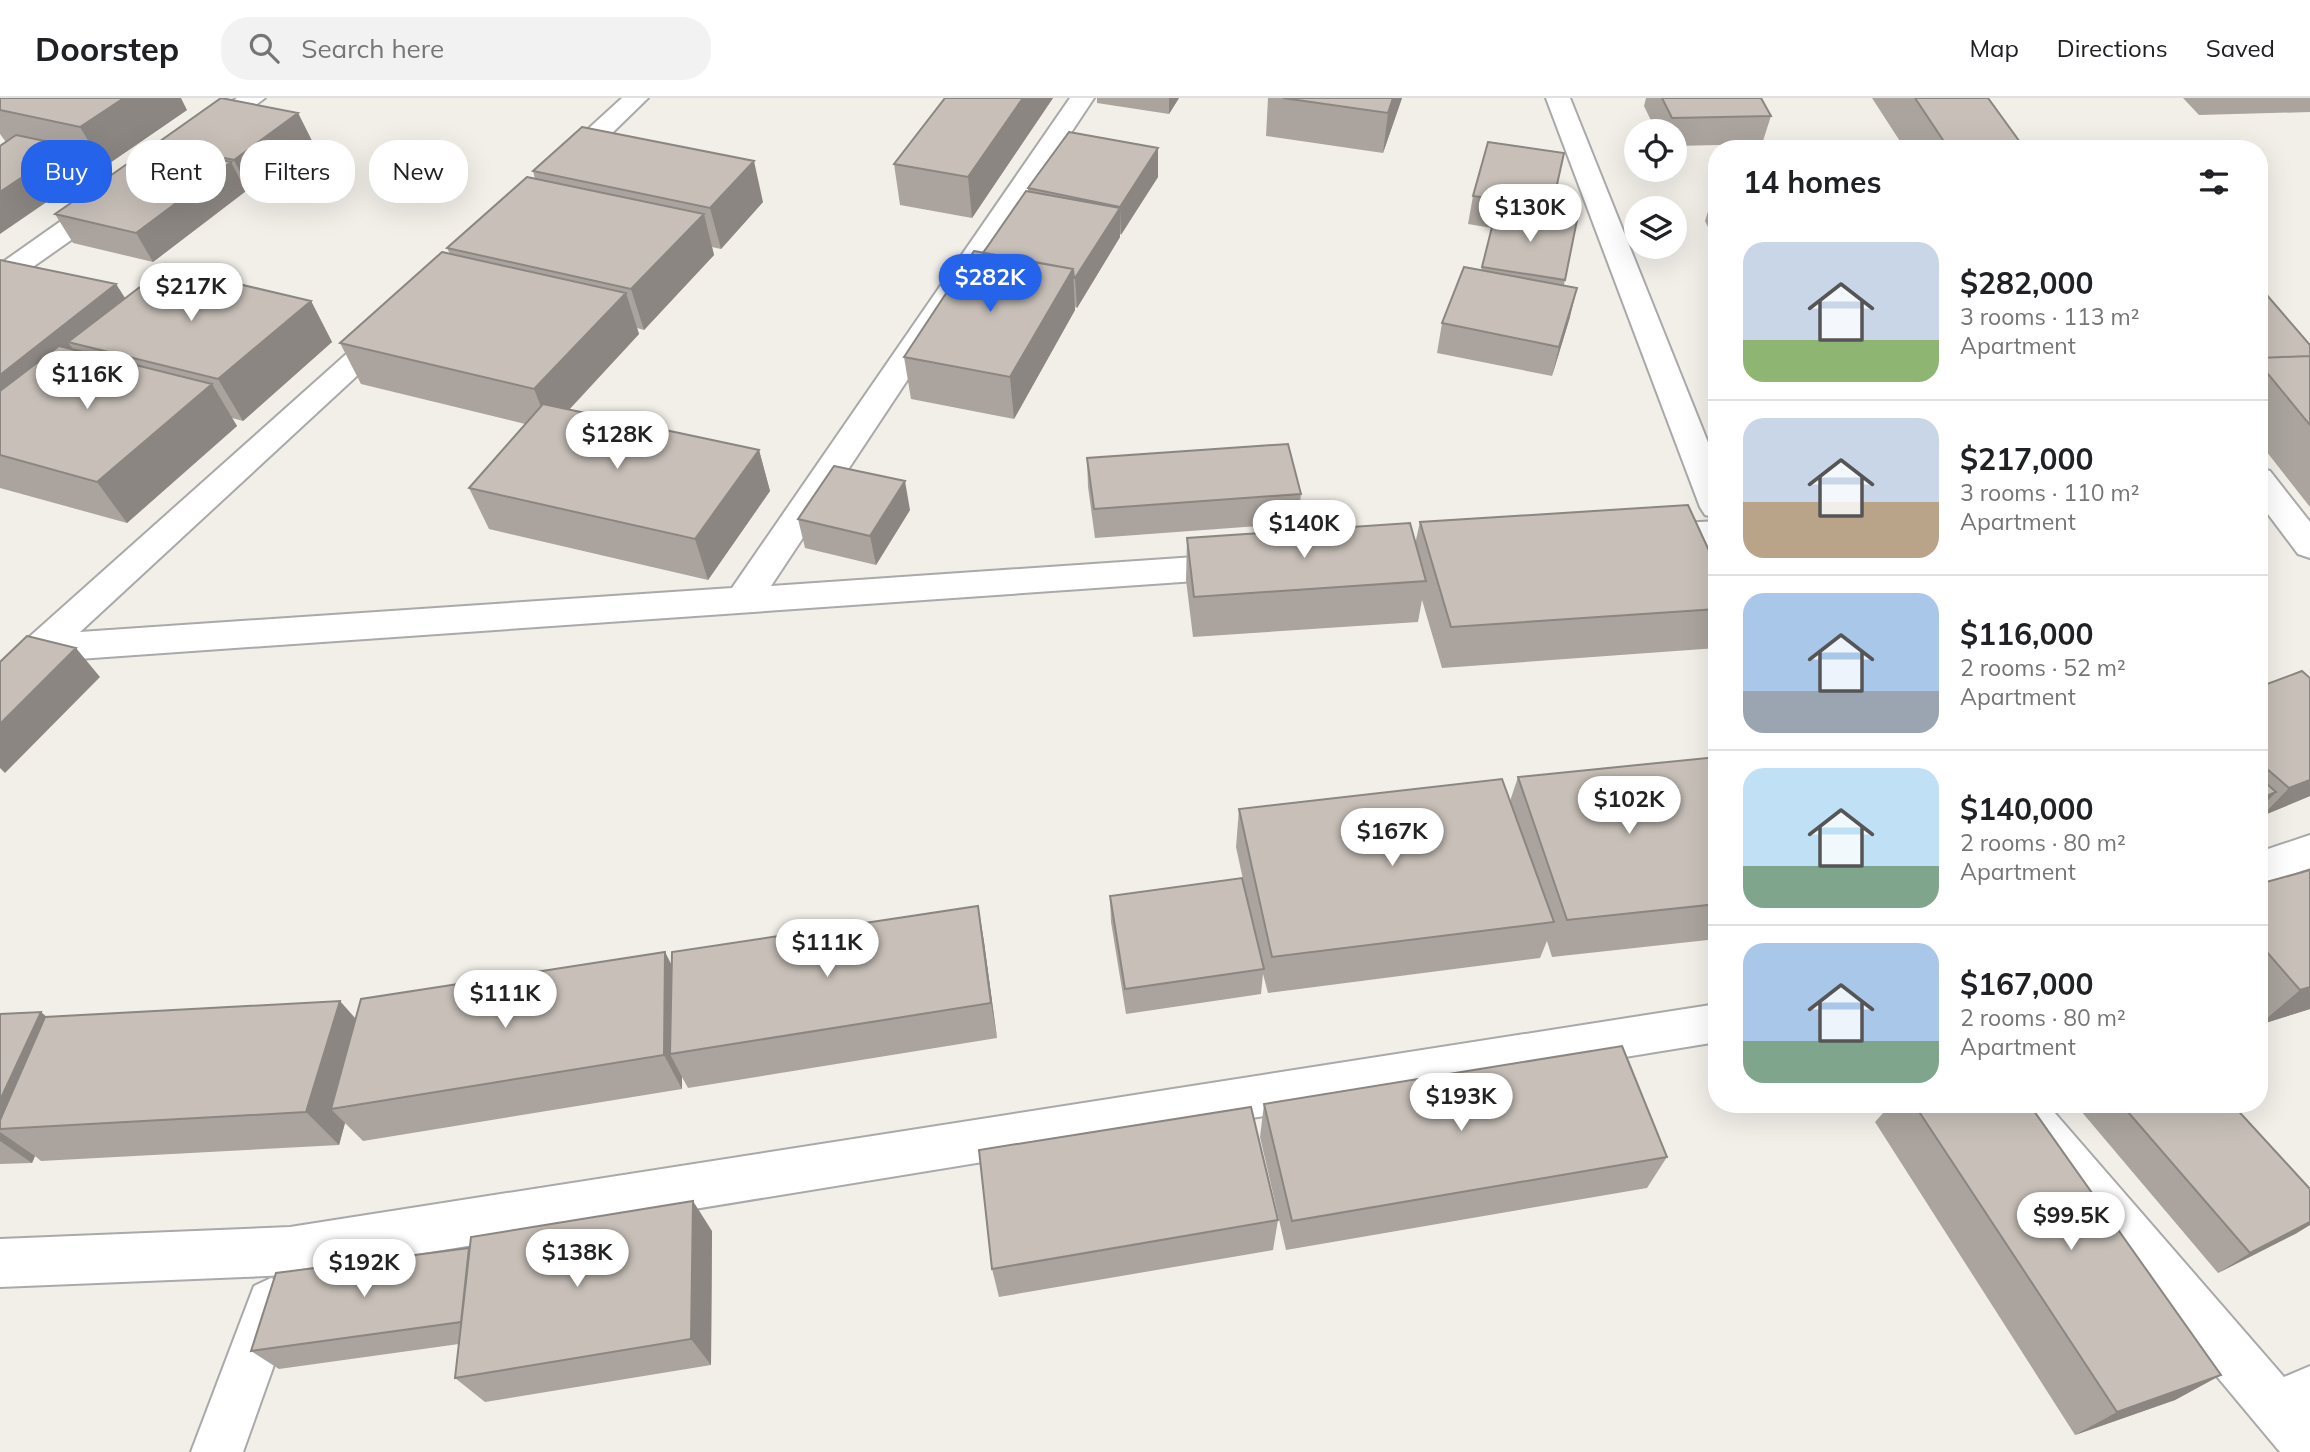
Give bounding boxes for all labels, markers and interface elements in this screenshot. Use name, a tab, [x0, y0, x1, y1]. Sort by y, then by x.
search box	[221, 17, 711, 80]
text: Doorstep	[35, 28, 179, 69]
icon: search	[245, 29, 283, 67]
text: Search here	[301, 32, 444, 65]
text: Map	[1969, 33, 2019, 63]
text: Directions	[2057, 33, 2168, 63]
text: Saved	[2206, 33, 2275, 63]
map controls	[1624, 119, 1687, 259]
button: locate	[1624, 119, 1687, 182]
chip: Buy	[21, 140, 112, 203]
chip: Rent	[126, 140, 226, 203]
chip: Filters	[240, 140, 355, 203]
chip: New	[369, 140, 468, 203]
text: 14 homes	[1743, 163, 1882, 201]
icon: filters	[2195, 163, 2233, 201]
pin: $130K	[1481, 184, 1579, 244]
text: $130K	[1495, 192, 1565, 221]
button: layers	[1624, 196, 1687, 259]
pin: $282K	[941, 254, 1039, 314]
text: $282K	[955, 262, 1025, 291]
pin: $217K	[142, 264, 240, 323]
text: $282,000	[1960, 264, 2093, 302]
icon: home	[1799, 270, 1883, 354]
text: $217K	[156, 271, 226, 300]
text: 3 rooms · 113 m²	[1960, 302, 2140, 331]
text: Apartment	[1960, 331, 2076, 360]
pin: $116K	[38, 352, 136, 411]
text: $116K	[52, 359, 122, 388]
pin: $128K	[568, 412, 666, 471]
text: $128K	[582, 419, 652, 448]
text: $217,000	[1960, 440, 2093, 478]
icon: home	[1799, 446, 1883, 530]
text: 3 rooms · 110 m²	[1960, 478, 2140, 507]
pin: $140K	[1255, 500, 1353, 560]
text: Apartment	[1960, 507, 2076, 536]
text: $140K	[1269, 508, 1339, 537]
text: $116,000	[1960, 615, 2093, 653]
icon: home	[1799, 621, 1883, 705]
text: 2 rooms · 52 m²	[1960, 653, 2126, 682]
text: Apartment	[1960, 682, 2076, 711]
pin: $102K	[1580, 776, 1678, 836]
text: $102K	[1594, 784, 1664, 813]
text: $140,000	[1960, 790, 2093, 828]
icon: home	[1799, 796, 1883, 880]
pin: $167K	[1343, 808, 1441, 868]
text: $167K	[1357, 816, 1427, 845]
text: 2 rooms · 80 m²	[1960, 828, 2126, 857]
text: Apartment	[1960, 857, 2076, 886]
pin: $111K	[778, 920, 876, 979]
text: $111K	[792, 927, 862, 956]
text: $167,000	[1960, 965, 2093, 1003]
pin: $111K	[456, 970, 554, 1030]
icon: home	[1799, 971, 1883, 1055]
text: $111K	[470, 978, 540, 1007]
text: 2 rooms · 80 m²	[1960, 1003, 2126, 1032]
text: Apartment	[1960, 1032, 2076, 1061]
pin: $193K	[1412, 1074, 1510, 1133]
text: $193K	[1426, 1081, 1496, 1110]
pin: $99.5K	[2014, 1192, 2128, 1252]
text: $99.5K	[2033, 1200, 2109, 1229]
pin: $138K	[528, 1230, 626, 1289]
text: $138K	[542, 1237, 612, 1266]
pin: $192K	[315, 1240, 413, 1299]
text: $192K	[329, 1247, 399, 1276]

